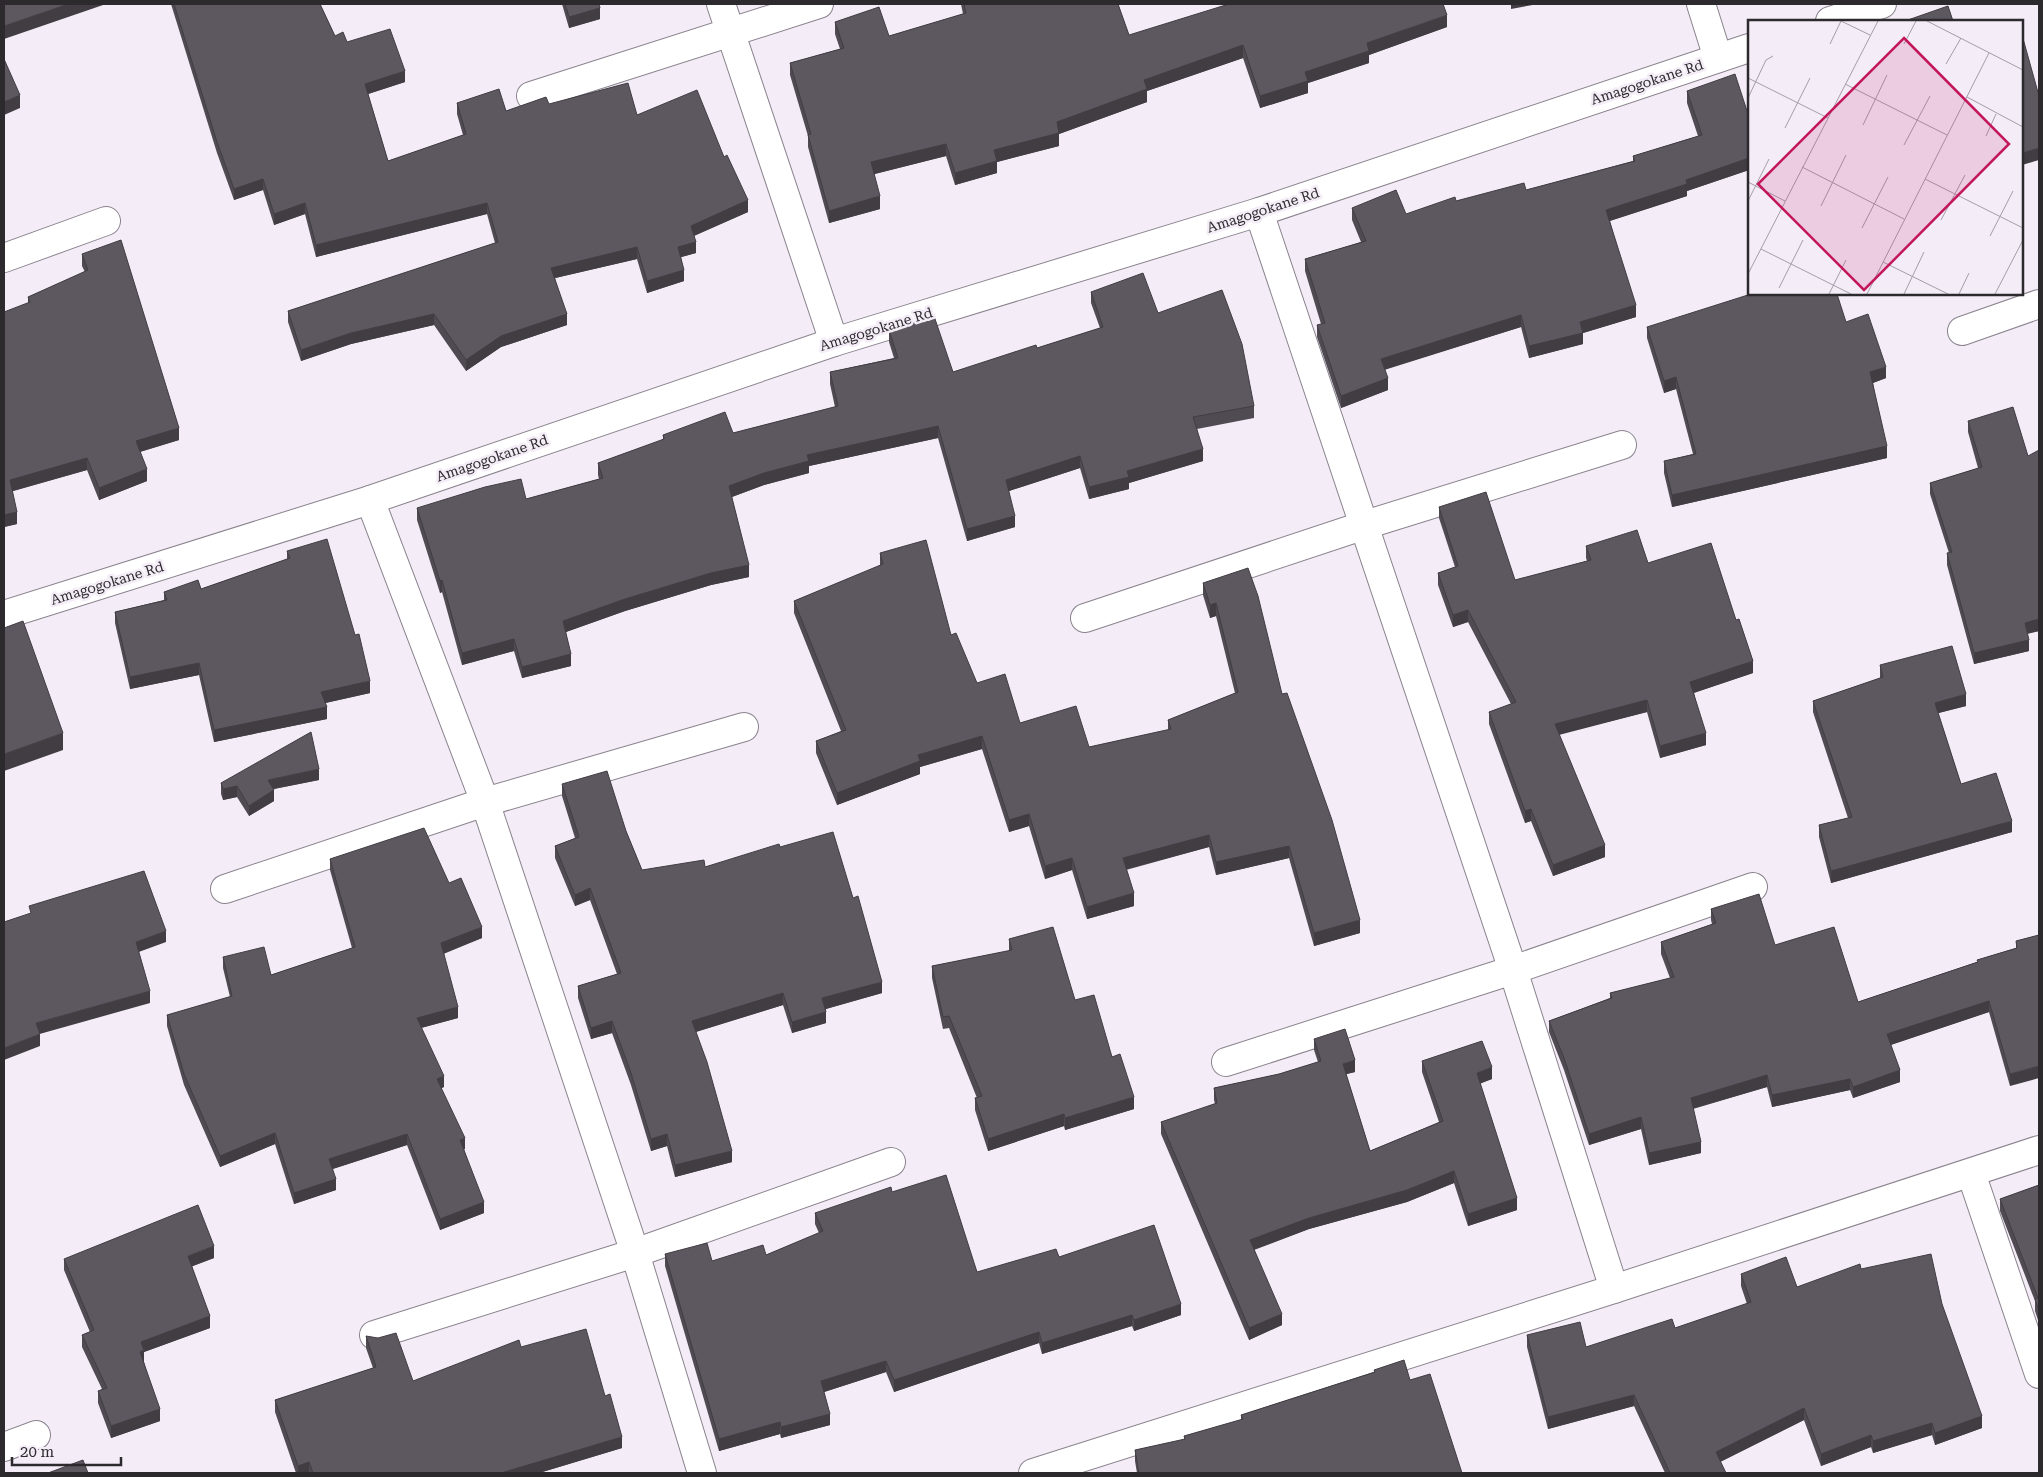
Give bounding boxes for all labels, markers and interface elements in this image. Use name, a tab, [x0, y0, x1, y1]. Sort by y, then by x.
inset map	[1748, 20, 2023, 295]
street label: Amagogokane Rd	[1589, 56, 1705, 108]
street label: Amagogokane Rd	[1205, 184, 1321, 236]
street label: Amagogokane Rd	[818, 304, 934, 354]
street label: Amagogokane Rd	[434, 431, 550, 485]
street label: Amagogokane Rd	[49, 558, 165, 608]
scale bar	[12, 1434, 121, 1466]
text: 20 m	[20, 1443, 55, 1461]

